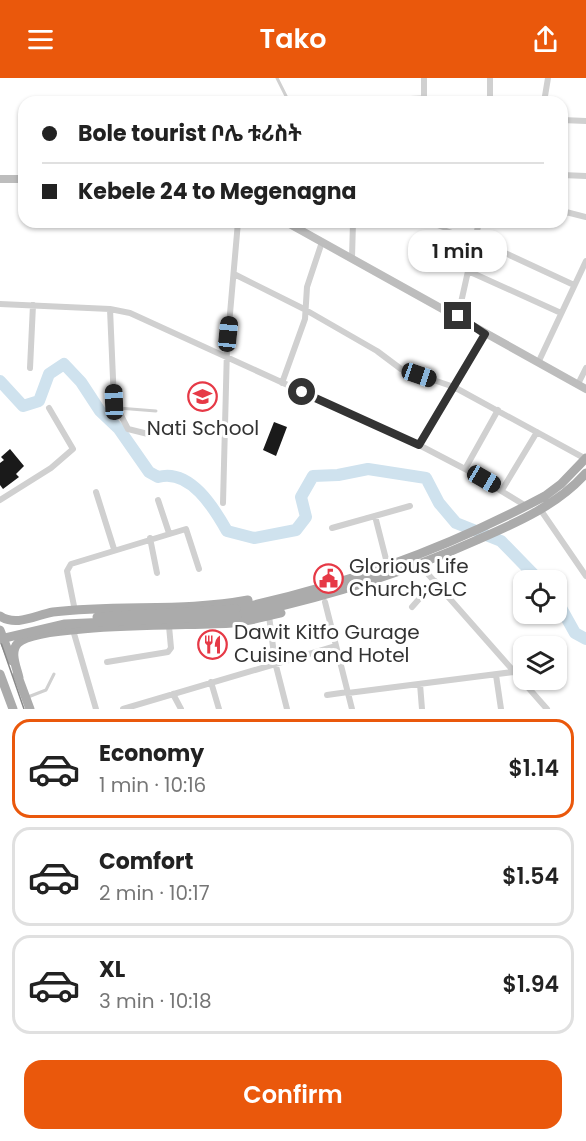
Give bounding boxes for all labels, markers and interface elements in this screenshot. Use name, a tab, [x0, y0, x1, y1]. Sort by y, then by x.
text: Tako	[260, 20, 326, 57]
icon: menu	[24, 23, 57, 56]
icon: share	[529, 23, 562, 56]
text: Bole tourist ቦሌ ቱሪስት	[78, 118, 302, 149]
text: Kebele 24 to Megenagna	[78, 176, 357, 207]
callout: 1 min	[408, 229, 508, 271]
text: 1 min	[432, 237, 483, 265]
route end	[444, 302, 471, 329]
car	[217, 315, 239, 353]
car	[399, 361, 439, 389]
route start	[288, 378, 315, 405]
school or university icon: Nati School	[187, 381, 219, 413]
car	[104, 384, 124, 420]
place label: Nati School	[147, 414, 259, 442]
car	[464, 462, 504, 496]
place label: Glorious Life Church;GLC	[349, 552, 469, 603]
public building icon: Glorious Life Church;GLC	[312, 562, 344, 594]
map controls	[513, 570, 567, 690]
button: locate	[513, 570, 567, 624]
place label: Dawit Kitfo Gurage Cuisine and Hotel	[234, 618, 420, 669]
restaurant icon: Dawit Kitfo Gurage Cuisine and Hotel	[197, 628, 229, 660]
button: layers	[513, 636, 567, 690]
text: Economy	[99, 738, 204, 769]
icon: car	[27, 742, 81, 796]
text: $1.14	[508, 753, 559, 784]
text: 1 min · 10:16	[99, 771, 206, 799]
text: Comfort	[99, 846, 193, 877]
icon: car	[27, 850, 81, 904]
text: $1.54	[502, 861, 559, 892]
text: 2 min · 10:17	[99, 879, 210, 907]
text: XL	[99, 954, 125, 985]
icon: car	[27, 958, 81, 1012]
text: $1.94	[503, 969, 559, 1000]
text: 3 min · 10:18	[99, 987, 212, 1015]
button: Confirm	[24, 1060, 562, 1129]

